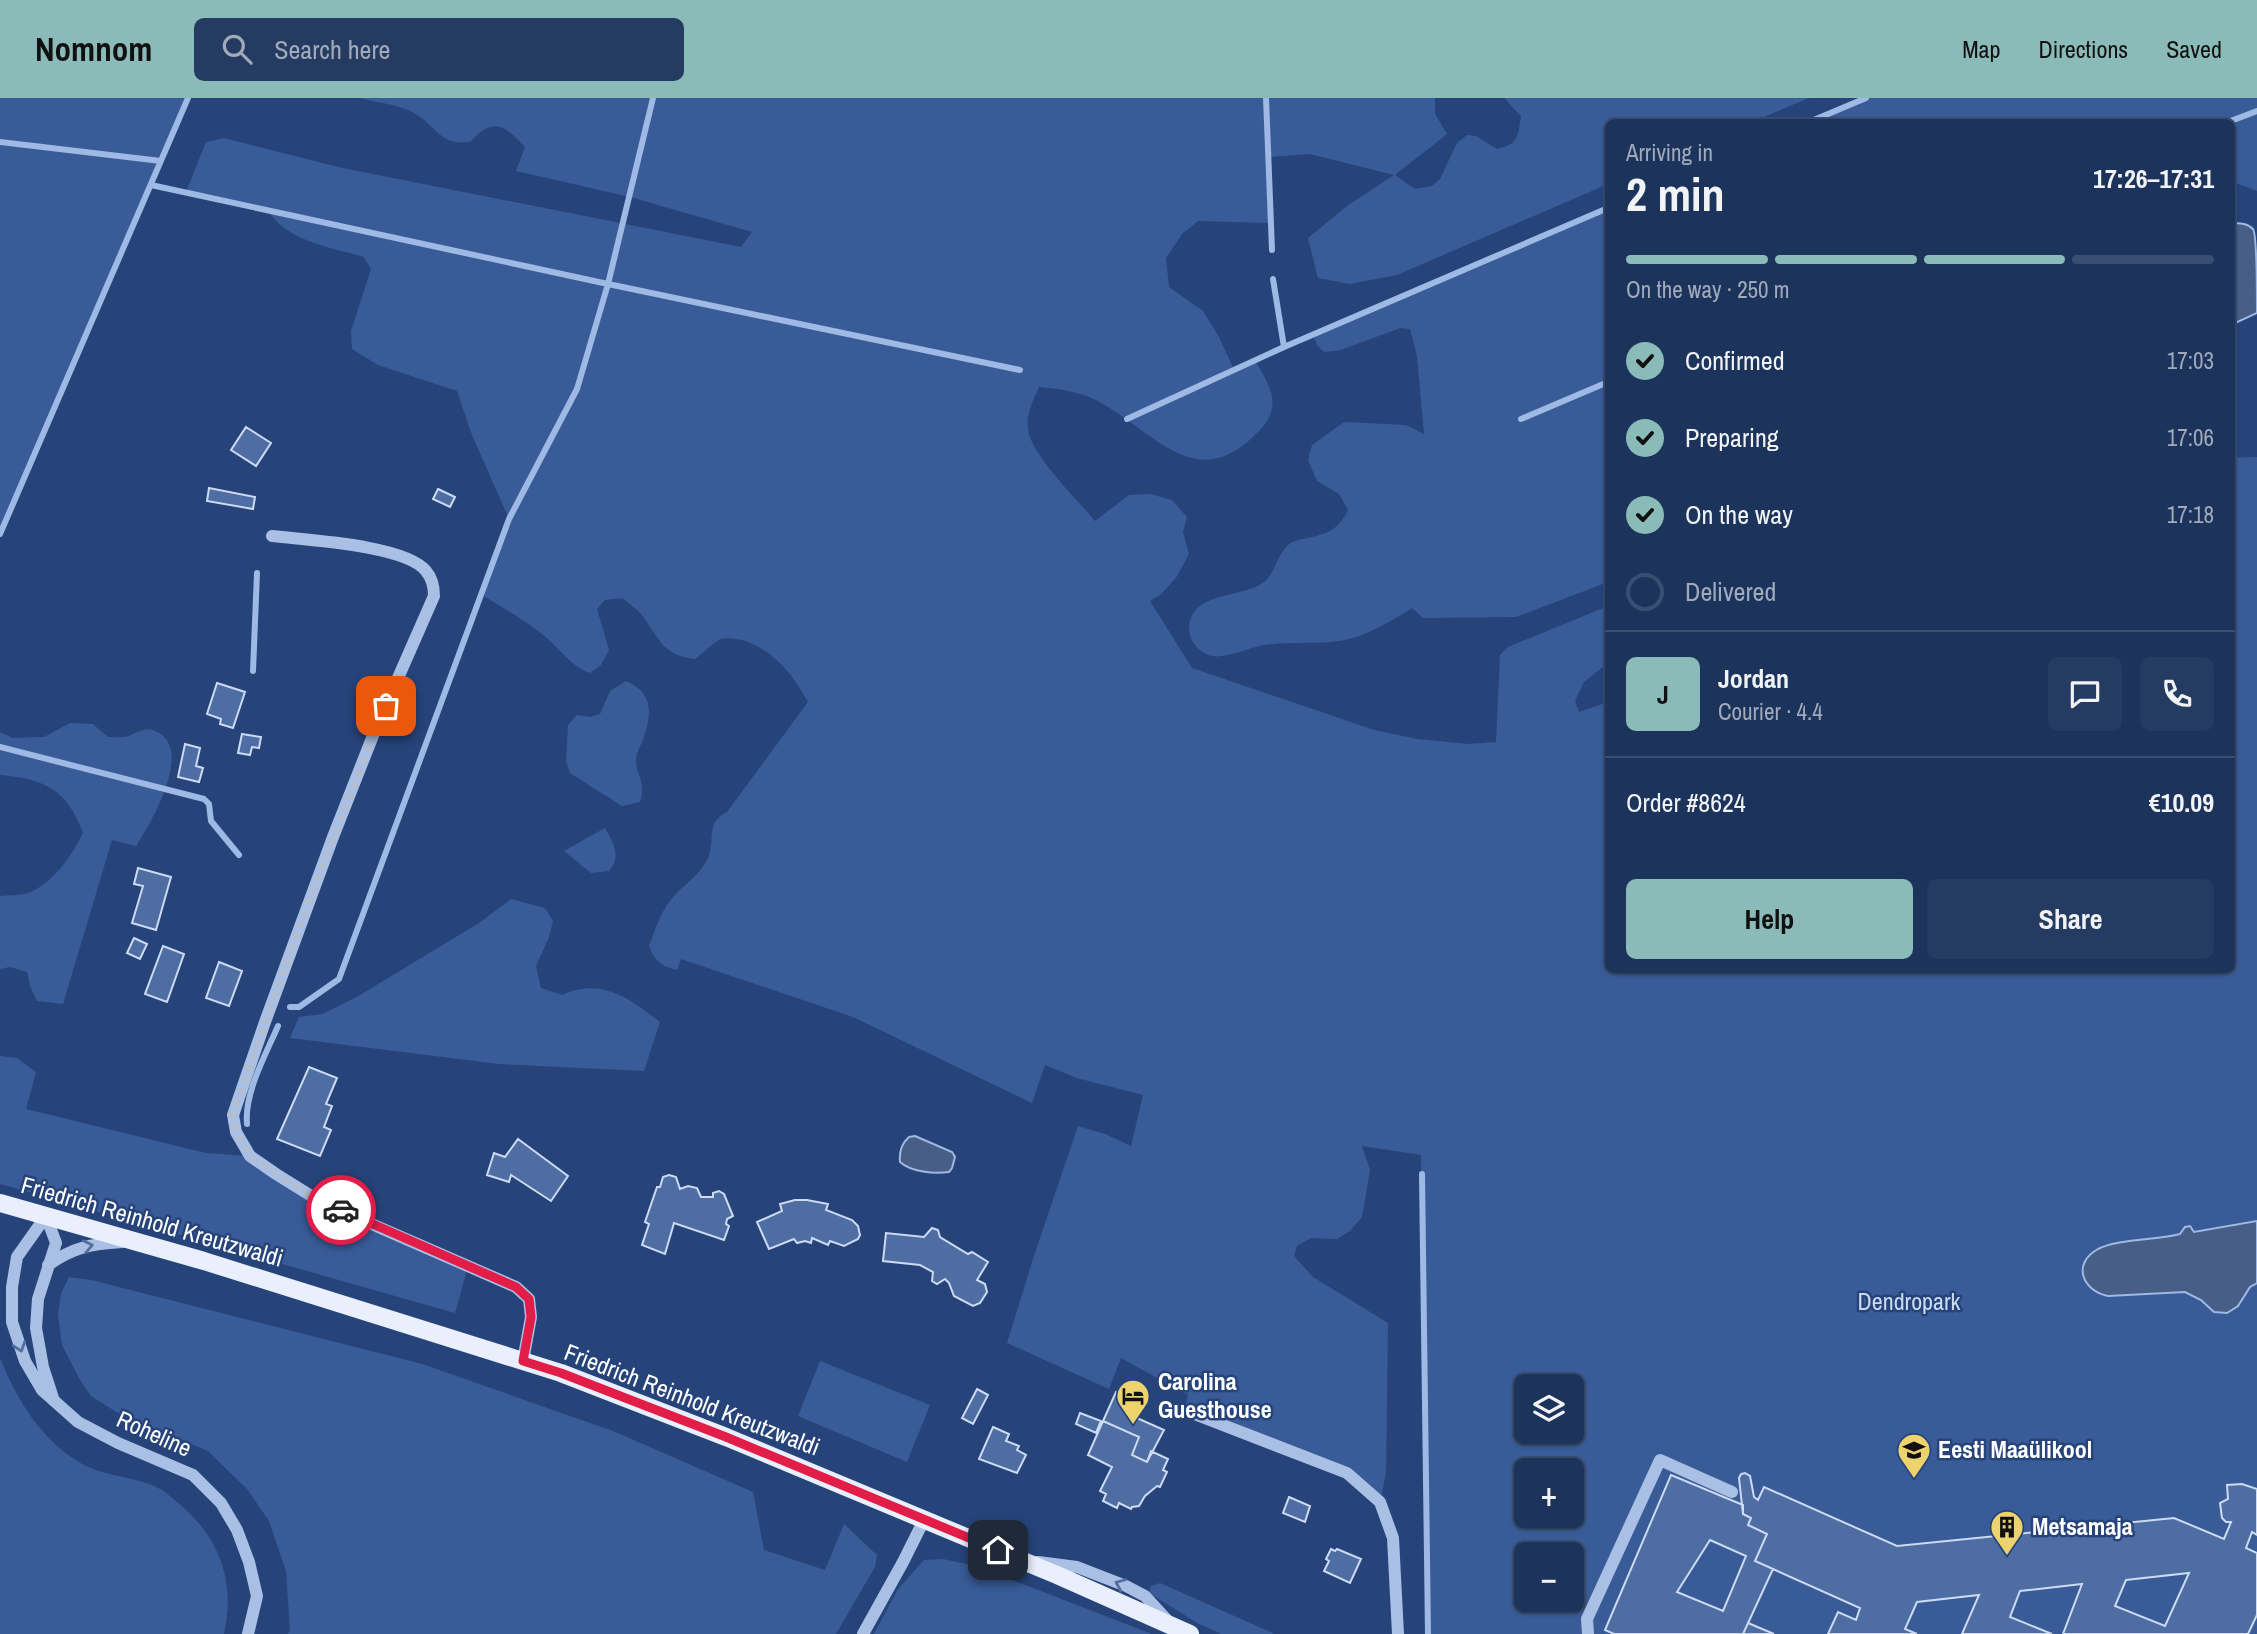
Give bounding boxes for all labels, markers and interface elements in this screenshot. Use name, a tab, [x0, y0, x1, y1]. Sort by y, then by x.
search box	[194, 18, 684, 81]
text: Nomnom	[35, 27, 152, 71]
icon: search	[218, 30, 256, 68]
text: Search here	[274, 32, 390, 67]
text: Map	[1962, 33, 2000, 65]
text: Directions	[2038, 33, 2128, 65]
text: Saved	[2166, 33, 2222, 65]
text: Arriving in	[1626, 137, 1713, 168]
text: 17:26–17:31	[2093, 161, 2214, 196]
text: 2 min	[1626, 163, 1725, 225]
text: On the way · 250 m	[1626, 274, 1790, 305]
icon: check	[1626, 342, 1664, 380]
text: Confirmed	[1685, 343, 1785, 378]
text: 17:03	[2167, 345, 2214, 376]
icon: check	[1626, 419, 1664, 457]
text: Preparing	[1685, 420, 1779, 455]
text: 17:06	[2167, 422, 2214, 453]
icon: check	[1626, 496, 1664, 534]
text: On the way	[1685, 497, 1793, 532]
text: 17:18	[2167, 499, 2214, 530]
text: Delivered	[1685, 574, 1776, 609]
button: chat	[2048, 657, 2122, 731]
button: phone	[2140, 657, 2214, 731]
text: Jordan	[1718, 661, 1789, 696]
pin	[356, 676, 416, 736]
text: J	[1657, 677, 1669, 712]
icon: bag	[367, 687, 405, 725]
text: Courier · 4.4	[1718, 696, 1823, 727]
text: Order #8624	[1626, 785, 1746, 820]
text: €10.09	[2149, 785, 2214, 820]
button: Help	[1626, 879, 1913, 959]
button: Share	[1927, 879, 2214, 959]
street label: Friedrich Reinhold Kreutzwaldi	[17, 1168, 287, 1274]
courier	[306, 1175, 376, 1245]
icon: car	[322, 1191, 360, 1229]
one-way arrow	[82, 1240, 94, 1255]
park label: Dendropark	[1858, 1285, 1961, 1317]
street label: Friedrich Reinhold Kreutzwaldi	[560, 1336, 825, 1463]
one-way arrow	[12, 1340, 26, 1352]
place label: Carolina Guesthouse	[1158, 1365, 1272, 1425]
map controls	[1514, 1374, 1584, 1612]
button: layers	[1514, 1374, 1584, 1444]
hotel icon: Carolina Guesthouse	[1114, 1377, 1152, 1426]
street label: Roheline	[112, 1402, 197, 1464]
school or university icon: Eesti Maaülikool	[1895, 1431, 1933, 1480]
place label: Eesti Maaülikool	[1938, 1433, 2092, 1465]
button: +	[1514, 1458, 1584, 1528]
building icon: Metsamaja	[1988, 1508, 2026, 1557]
place label: Metsamaja	[2032, 1510, 2133, 1542]
pin	[968, 1520, 1028, 1580]
icon: home	[979, 1531, 1017, 1569]
button: −	[1514, 1542, 1584, 1612]
one-way arrow	[1115, 1578, 1127, 1592]

